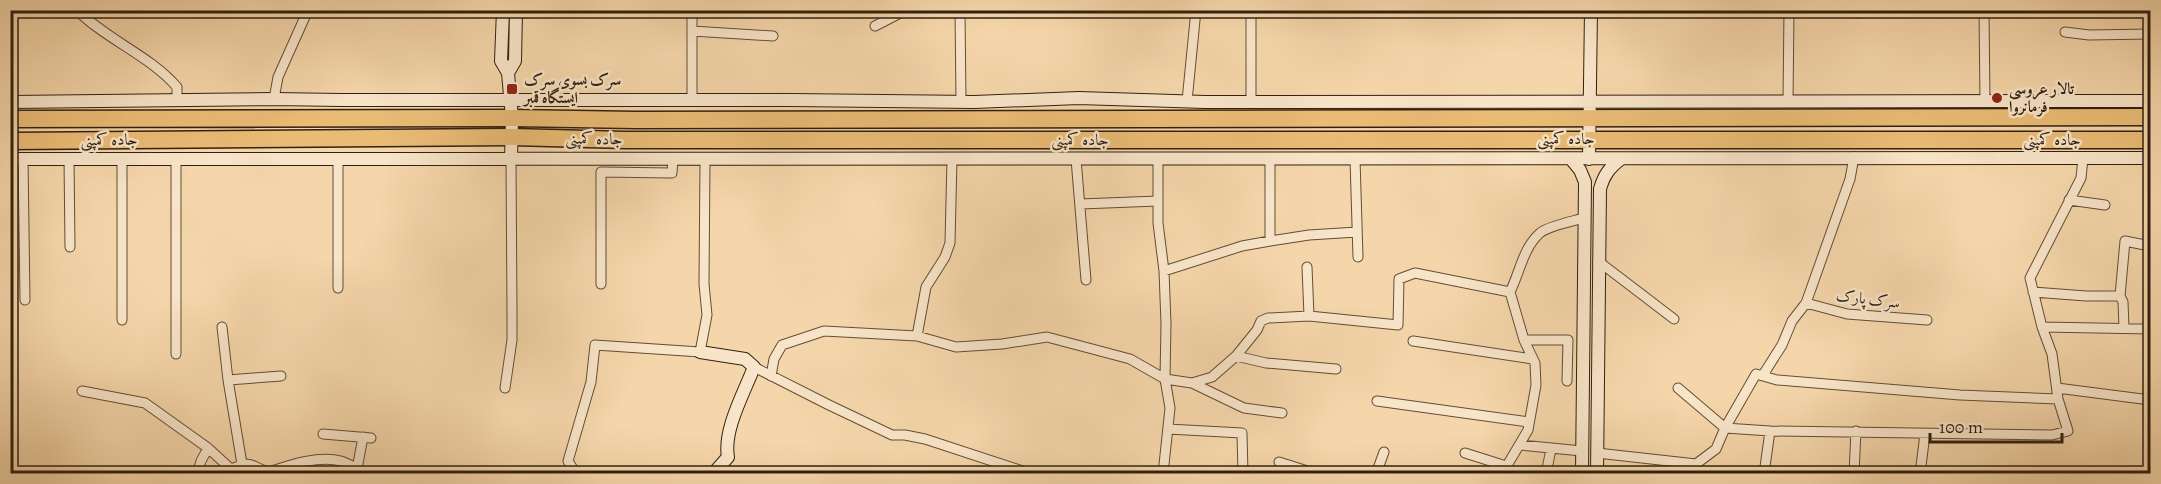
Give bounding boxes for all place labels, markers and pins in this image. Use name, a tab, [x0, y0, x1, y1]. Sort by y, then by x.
place label: سرک بسوی سرک ایستگاه قمبر	[522, 69, 621, 109]
place label: تالار عروسی فرمانروا	[2009, 78, 2075, 118]
marker: سرک بسوی سرک ایستگاه قمبر	[505, 82, 519, 96]
marker: تالار عروسی فرمانروا	[1990, 91, 2004, 105]

